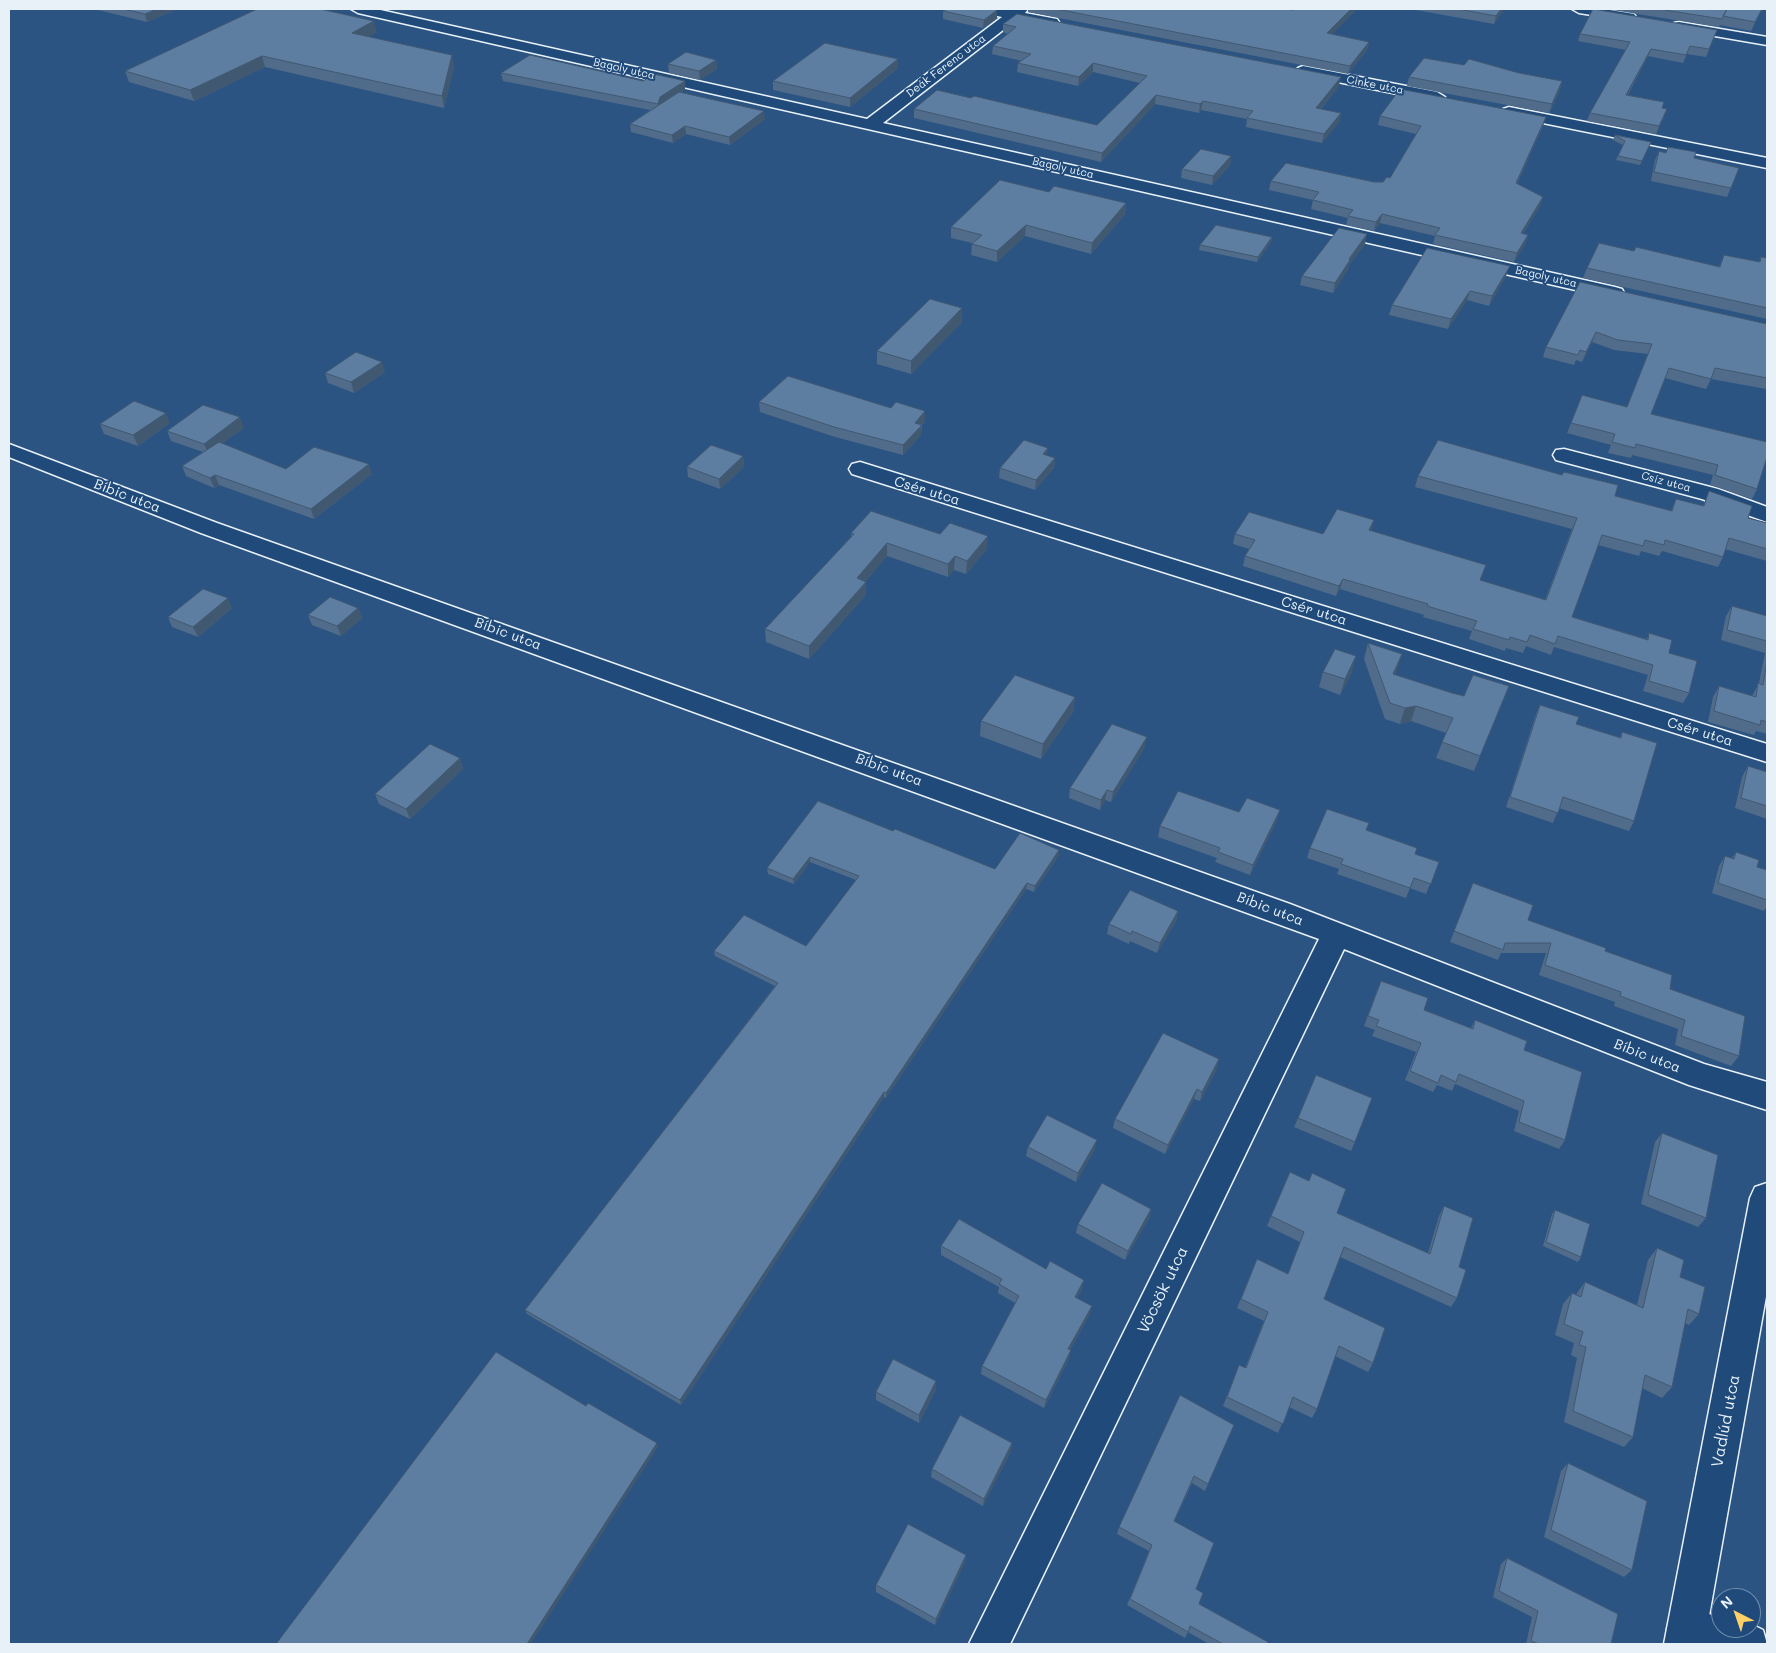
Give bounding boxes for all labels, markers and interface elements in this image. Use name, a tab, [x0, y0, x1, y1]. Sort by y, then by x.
street label: Deák Ferenc utca	[904, 32, 988, 100]
street label: Bagoly utca	[592, 56, 656, 82]
street label: Cinke utca	[1345, 73, 1405, 97]
street label: Bagoly utca	[1031, 155, 1095, 181]
street label: Bagoly utca	[1514, 264, 1578, 290]
street label: Csíz utca	[1640, 469, 1692, 495]
street label: Csér utca	[892, 473, 962, 509]
street label: Bíbic utca	[91, 476, 163, 516]
street label: Csér utca	[1279, 593, 1349, 629]
street label: Bíbic utca	[472, 614, 544, 654]
street label: Csér utca	[1665, 714, 1735, 750]
street label: Bíbic utca	[853, 750, 925, 790]
street label: Bíbic utca	[1234, 889, 1306, 929]
street label: Bíbic utca	[1611, 1036, 1683, 1076]
street label: Vöcsök utca	[1134, 1243, 1192, 1337]
street label: Vadlúd utca	[1708, 1373, 1744, 1469]
north arrow	[1711, 1588, 1761, 1638]
text: N	[1716, 1591, 1737, 1613]

